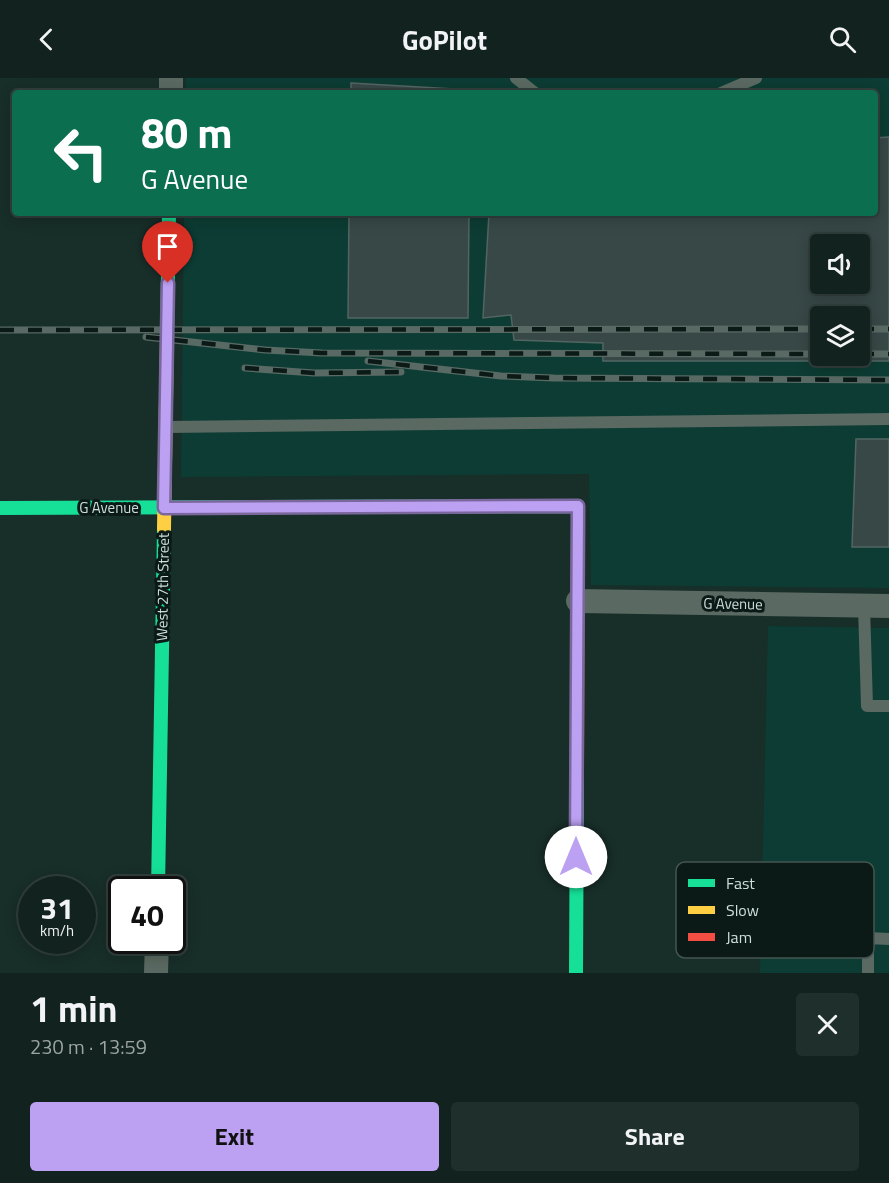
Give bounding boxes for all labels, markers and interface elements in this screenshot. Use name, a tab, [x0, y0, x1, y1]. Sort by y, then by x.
text: GoPilot	[402, 19, 487, 60]
icon: back	[30, 23, 63, 56]
icon: search	[826, 23, 859, 56]
text: 80 m	[141, 100, 233, 164]
icon: left	[42, 114, 120, 192]
text: G Avenue	[141, 158, 248, 199]
pin	[142, 221, 193, 283]
icon: arrive	[151, 230, 184, 263]
map controls	[810, 234, 870, 366]
button: sound	[810, 234, 870, 294]
button: layers	[810, 306, 870, 366]
street label: G Avenue	[79, 496, 139, 519]
street label: West 27th Street	[150, 532, 175, 641]
street label: G Avenue	[703, 591, 763, 616]
position arrow	[544, 825, 608, 889]
legend	[676, 862, 874, 958]
text: Fast	[726, 871, 755, 895]
speed limit sign: 40	[108, 876, 186, 954]
text: 31	[40, 885, 74, 931]
text: Slow	[726, 898, 759, 922]
text: km/h	[40, 919, 74, 942]
text: Jam	[726, 925, 752, 949]
text: 1 min	[30, 981, 117, 1036]
button: close	[796, 993, 859, 1056]
text: 230 m · 13:59	[30, 1031, 147, 1062]
button: Exit	[30, 1102, 439, 1171]
button: Share	[451, 1102, 859, 1171]

